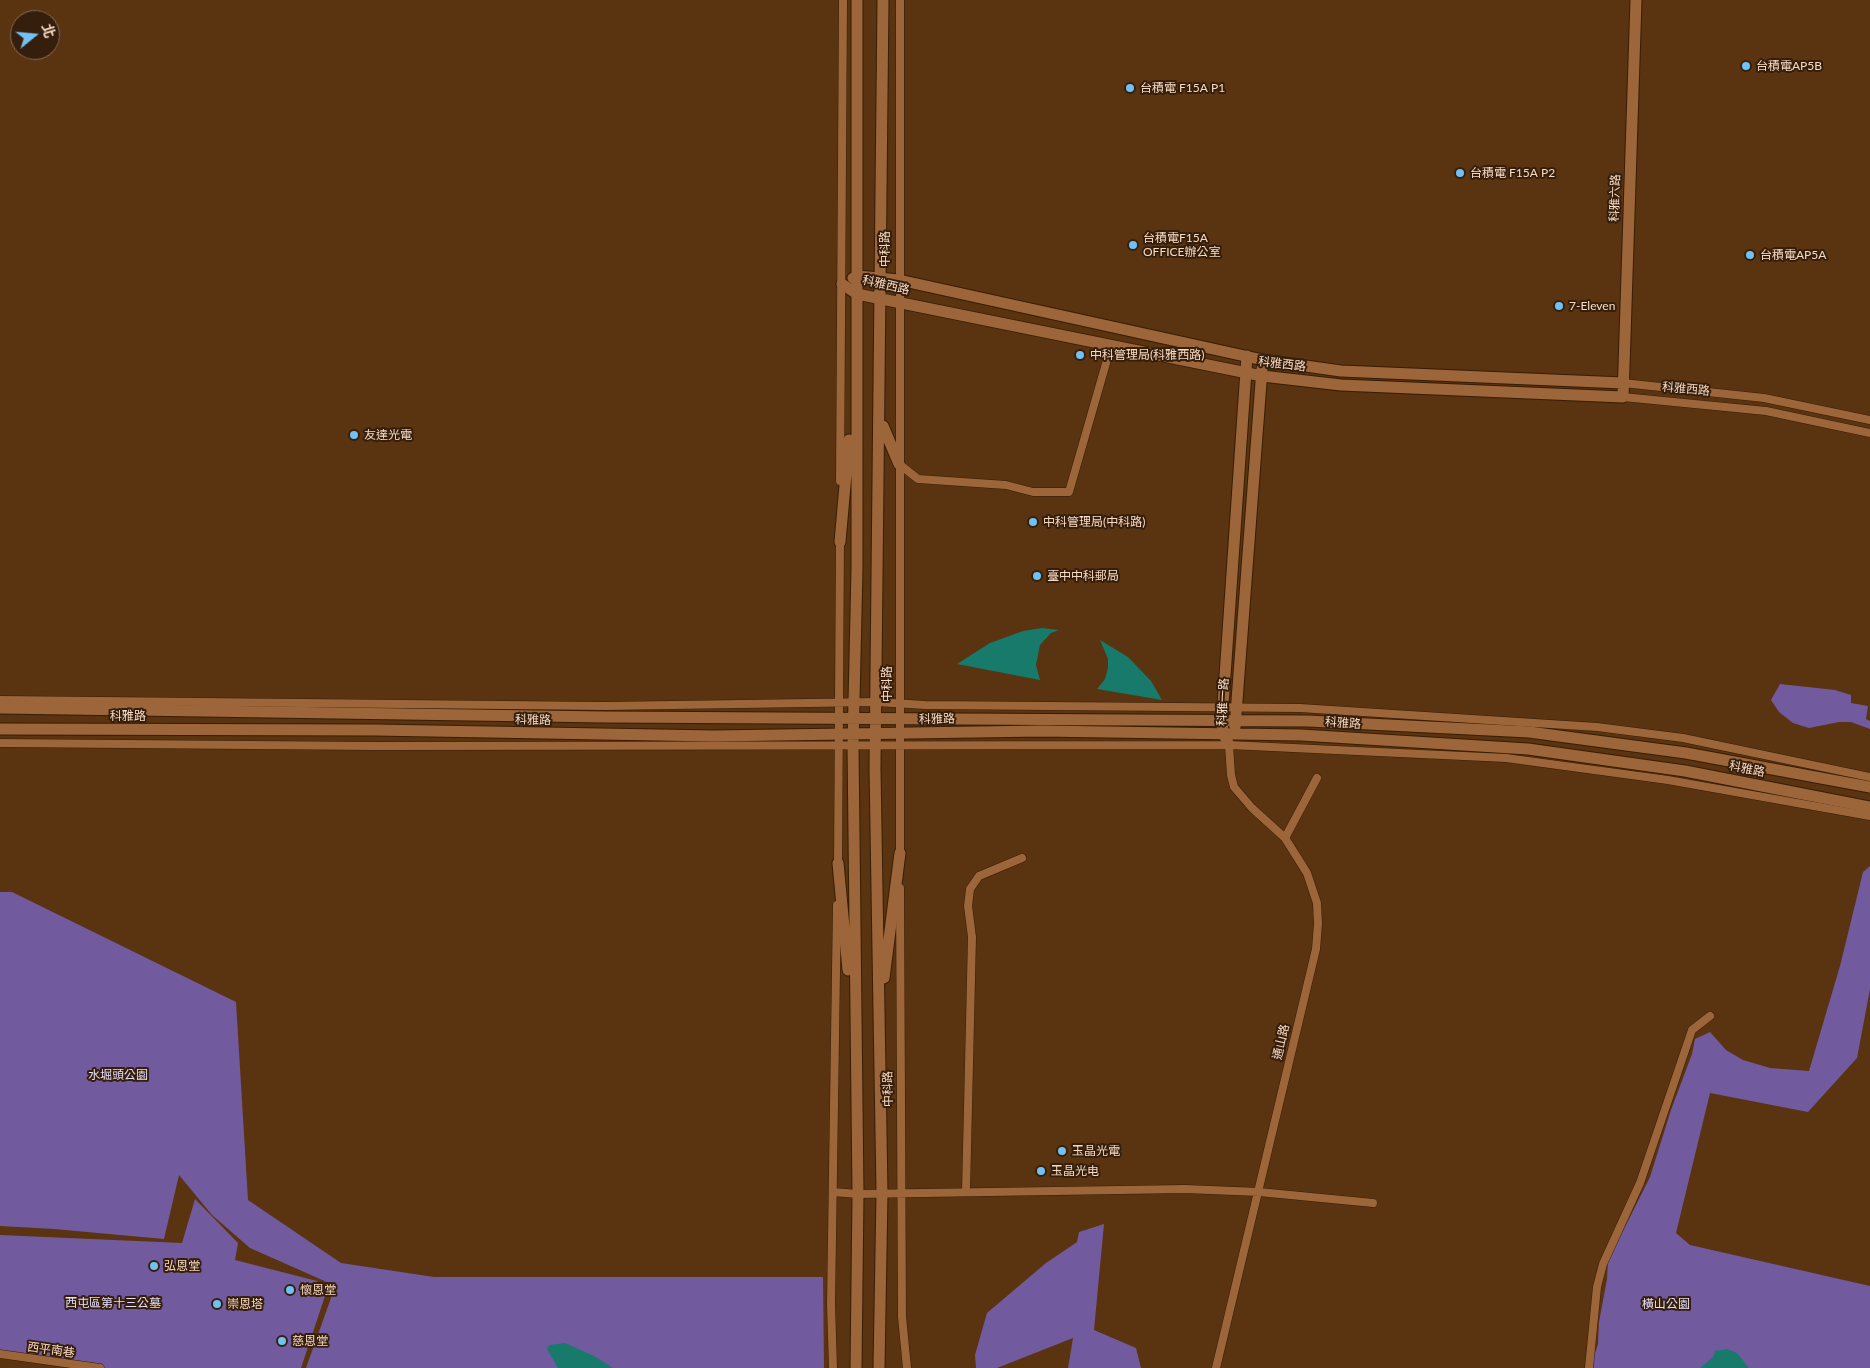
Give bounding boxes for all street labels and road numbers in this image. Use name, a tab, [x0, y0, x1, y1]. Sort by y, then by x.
street label: 科雅六路	[1607, 174, 1623, 222]
street label: 中科路	[878, 231, 892, 267]
street label: 科雅西路	[861, 273, 911, 297]
street label: 科雅西路	[1257, 354, 1307, 374]
street label: 科雅西路	[1661, 380, 1711, 398]
street label: 中科路	[880, 666, 894, 702]
street label: 科雅一路	[1215, 678, 1231, 726]
street label: 科雅路	[110, 709, 146, 723]
street label: 科雅路	[919, 711, 955, 727]
street label: 科雅路	[515, 712, 551, 728]
street label: 科雅路	[1325, 715, 1361, 731]
street label: 科雅路	[1728, 758, 1766, 780]
street label: 通山路	[1270, 1023, 1292, 1061]
street label: 中科路	[880, 1071, 896, 1107]
street label: 西平南巷	[26, 1340, 76, 1360]

